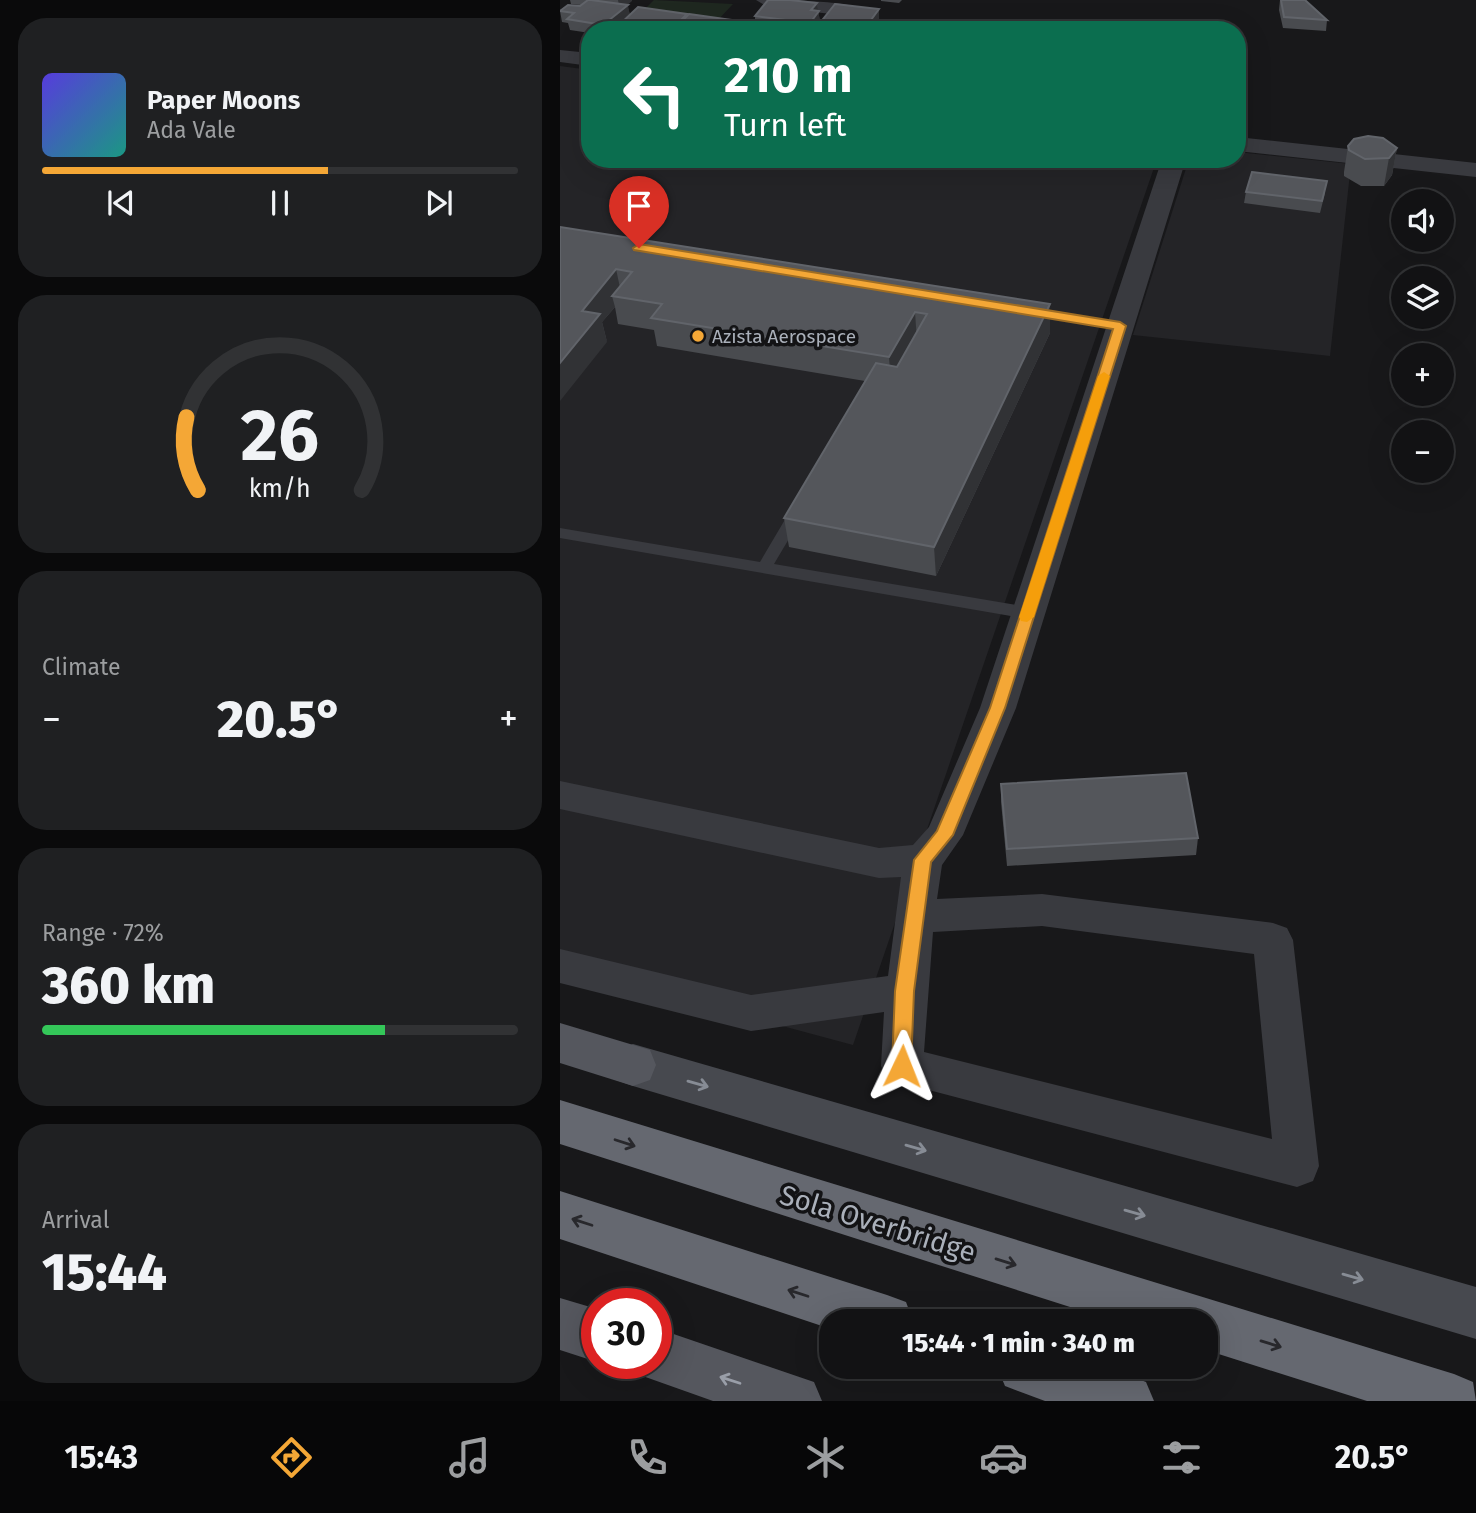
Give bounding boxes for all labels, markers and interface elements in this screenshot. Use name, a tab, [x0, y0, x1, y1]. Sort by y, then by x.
text: 210 m	[724, 46, 853, 105]
icon: left	[609, 49, 700, 140]
text: Paper Moons	[147, 85, 300, 116]
text: Turn left	[724, 106, 846, 144]
text: Ada Vale	[147, 116, 236, 144]
pin	[609, 176, 669, 248]
icon: previous	[102, 184, 140, 222]
icon: pause	[261, 184, 299, 222]
icon: next	[420, 184, 458, 222]
icon: arrive	[620, 187, 658, 225]
map controls	[1391, 189, 1454, 483]
button: sound	[1391, 189, 1454, 252]
button: layers	[1391, 266, 1454, 329]
place label: Azista Aerospace	[712, 325, 856, 348]
marker: Azista Aerospace	[690, 328, 706, 344]
button: +	[1391, 343, 1454, 406]
text: 26	[241, 392, 319, 479]
button: −	[1391, 420, 1454, 483]
text: km/h	[249, 474, 311, 504]
text: Climate	[42, 653, 121, 681]
text: 20.5°	[217, 688, 343, 751]
text: −	[42, 696, 61, 742]
text: +	[499, 696, 518, 742]
text: Range · 72%	[42, 919, 164, 947]
text: 360 km	[42, 954, 215, 1017]
position arrow	[865, 1029, 939, 1103]
one-way arrow	[687, 1078, 709, 1091]
one-way arrow	[614, 1137, 636, 1150]
one-way arrow	[905, 1143, 927, 1156]
street label: Sola Overbridge	[776, 1178, 980, 1269]
text: Arrival	[42, 1206, 109, 1234]
one-way arrow	[1123, 1207, 1145, 1220]
one-way arrow	[572, 1215, 594, 1227]
text: 15:44	[42, 1241, 167, 1304]
one-way arrow	[994, 1257, 1016, 1270]
one-way arrow	[1341, 1271, 1364, 1284]
one-way arrow	[788, 1285, 810, 1298]
speed limit sign: 30	[581, 1288, 672, 1379]
text: 15:44 · 1 min · 340 m	[902, 1328, 1135, 1359]
one-way arrow	[1260, 1339, 1282, 1352]
one-way arrow	[720, 1372, 742, 1385]
icon: directions	[267, 1433, 316, 1482]
icon: music	[445, 1433, 494, 1482]
icon: phone	[623, 1433, 672, 1482]
icon: climate	[801, 1433, 850, 1482]
icon: car	[979, 1433, 1028, 1482]
icon: filters	[1157, 1433, 1206, 1482]
text: 15:43	[64, 1438, 138, 1476]
text: 20.5°	[1335, 1438, 1411, 1476]

